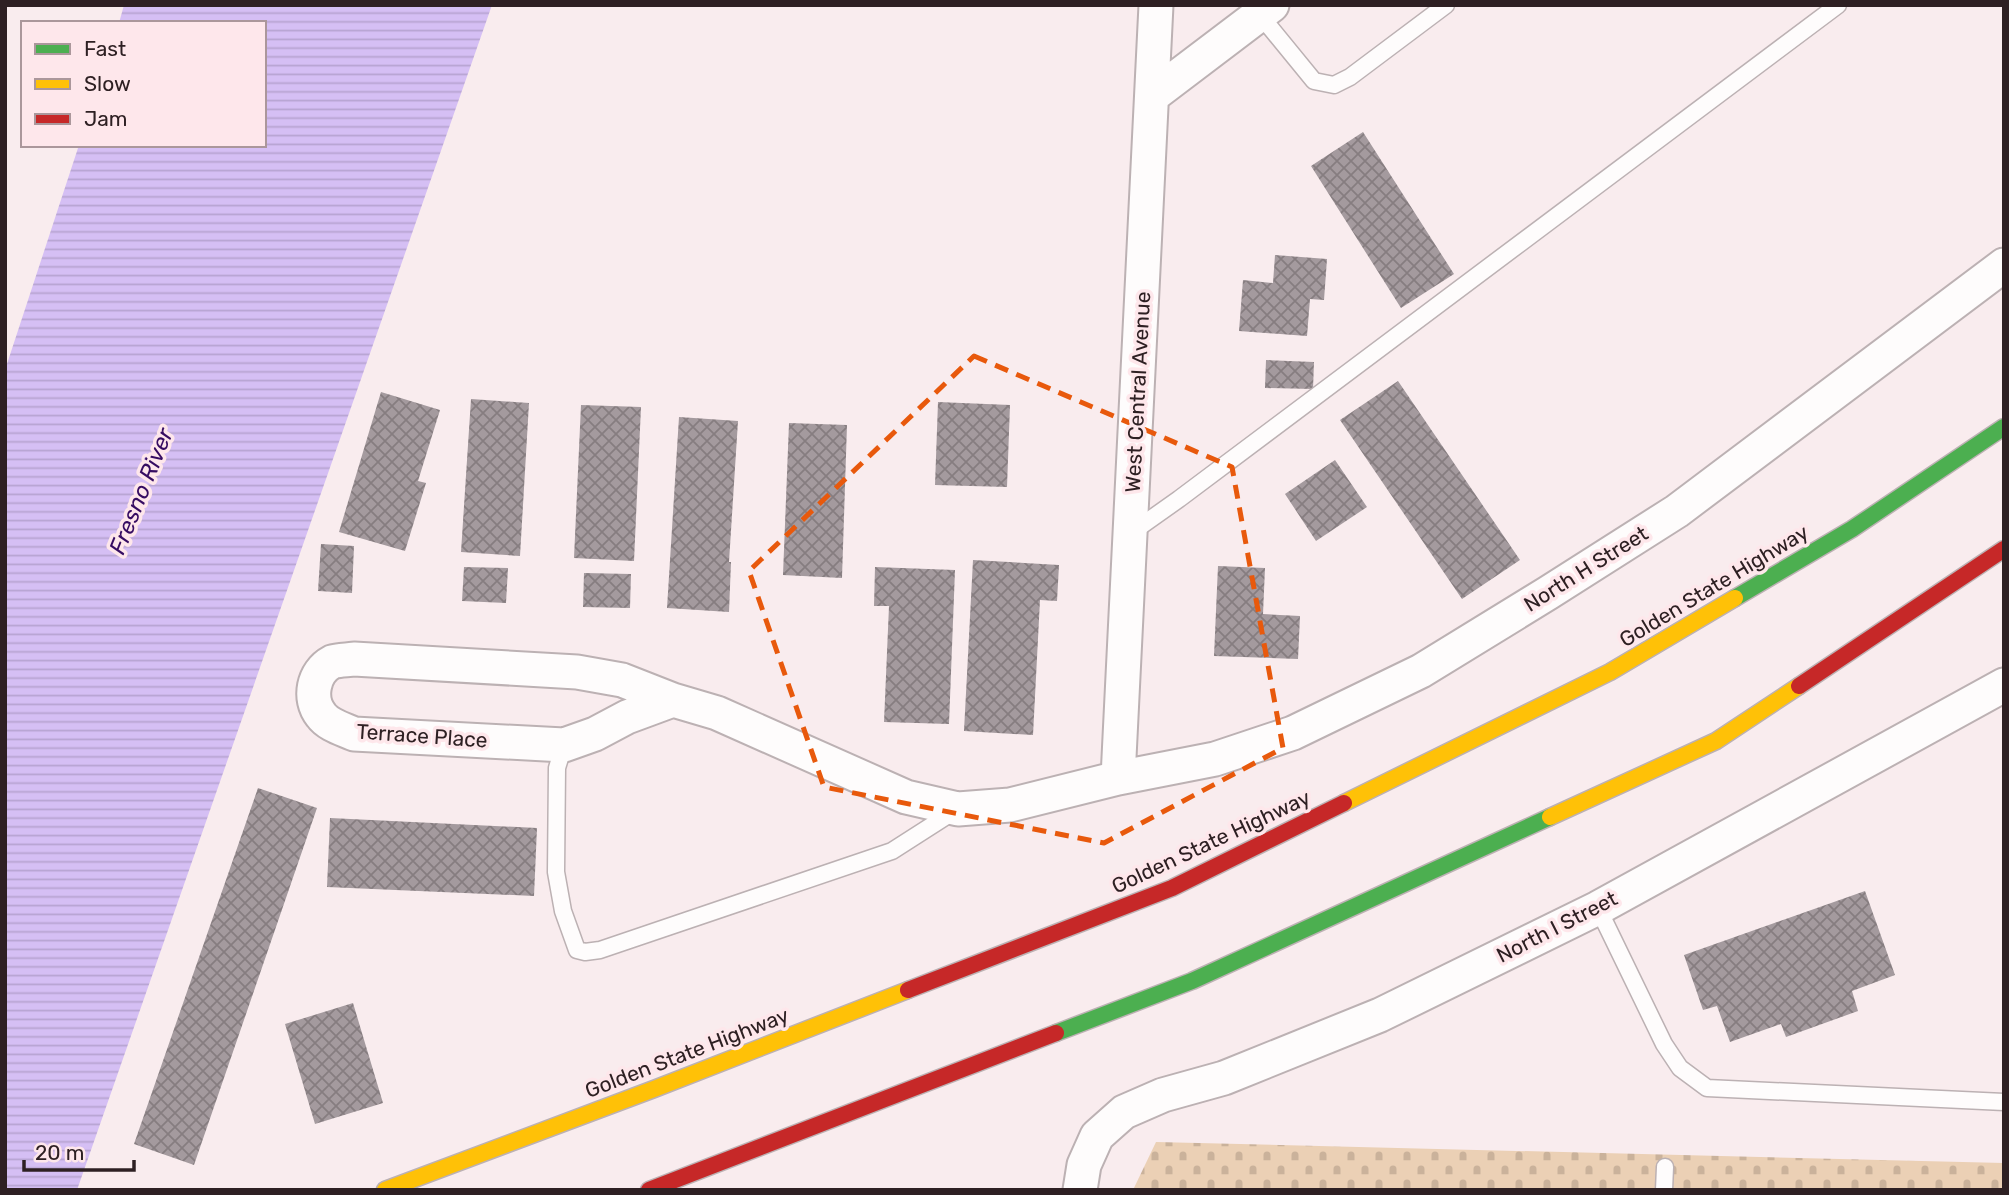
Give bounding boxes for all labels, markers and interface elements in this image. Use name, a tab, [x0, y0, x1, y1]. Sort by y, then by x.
legend	[21, 21, 266, 147]
text: Fast	[84, 36, 126, 61]
text: Slow	[84, 71, 131, 96]
text: Jam	[84, 106, 128, 131]
street label: West Central Avenue	[1120, 291, 1155, 493]
water label: Fresno River	[103, 423, 179, 558]
street label: Golden State Highway	[1615, 519, 1813, 652]
street label: North H Street	[1519, 520, 1652, 617]
street label: Terrace Place	[356, 718, 488, 753]
street label: Golden State Highway	[1108, 784, 1314, 899]
street label: North I Street	[1492, 885, 1621, 968]
street label: Golden State Highway	[581, 1002, 793, 1103]
scale bar	[24, 1128, 135, 1172]
text: 20 m	[35, 1140, 84, 1165]

